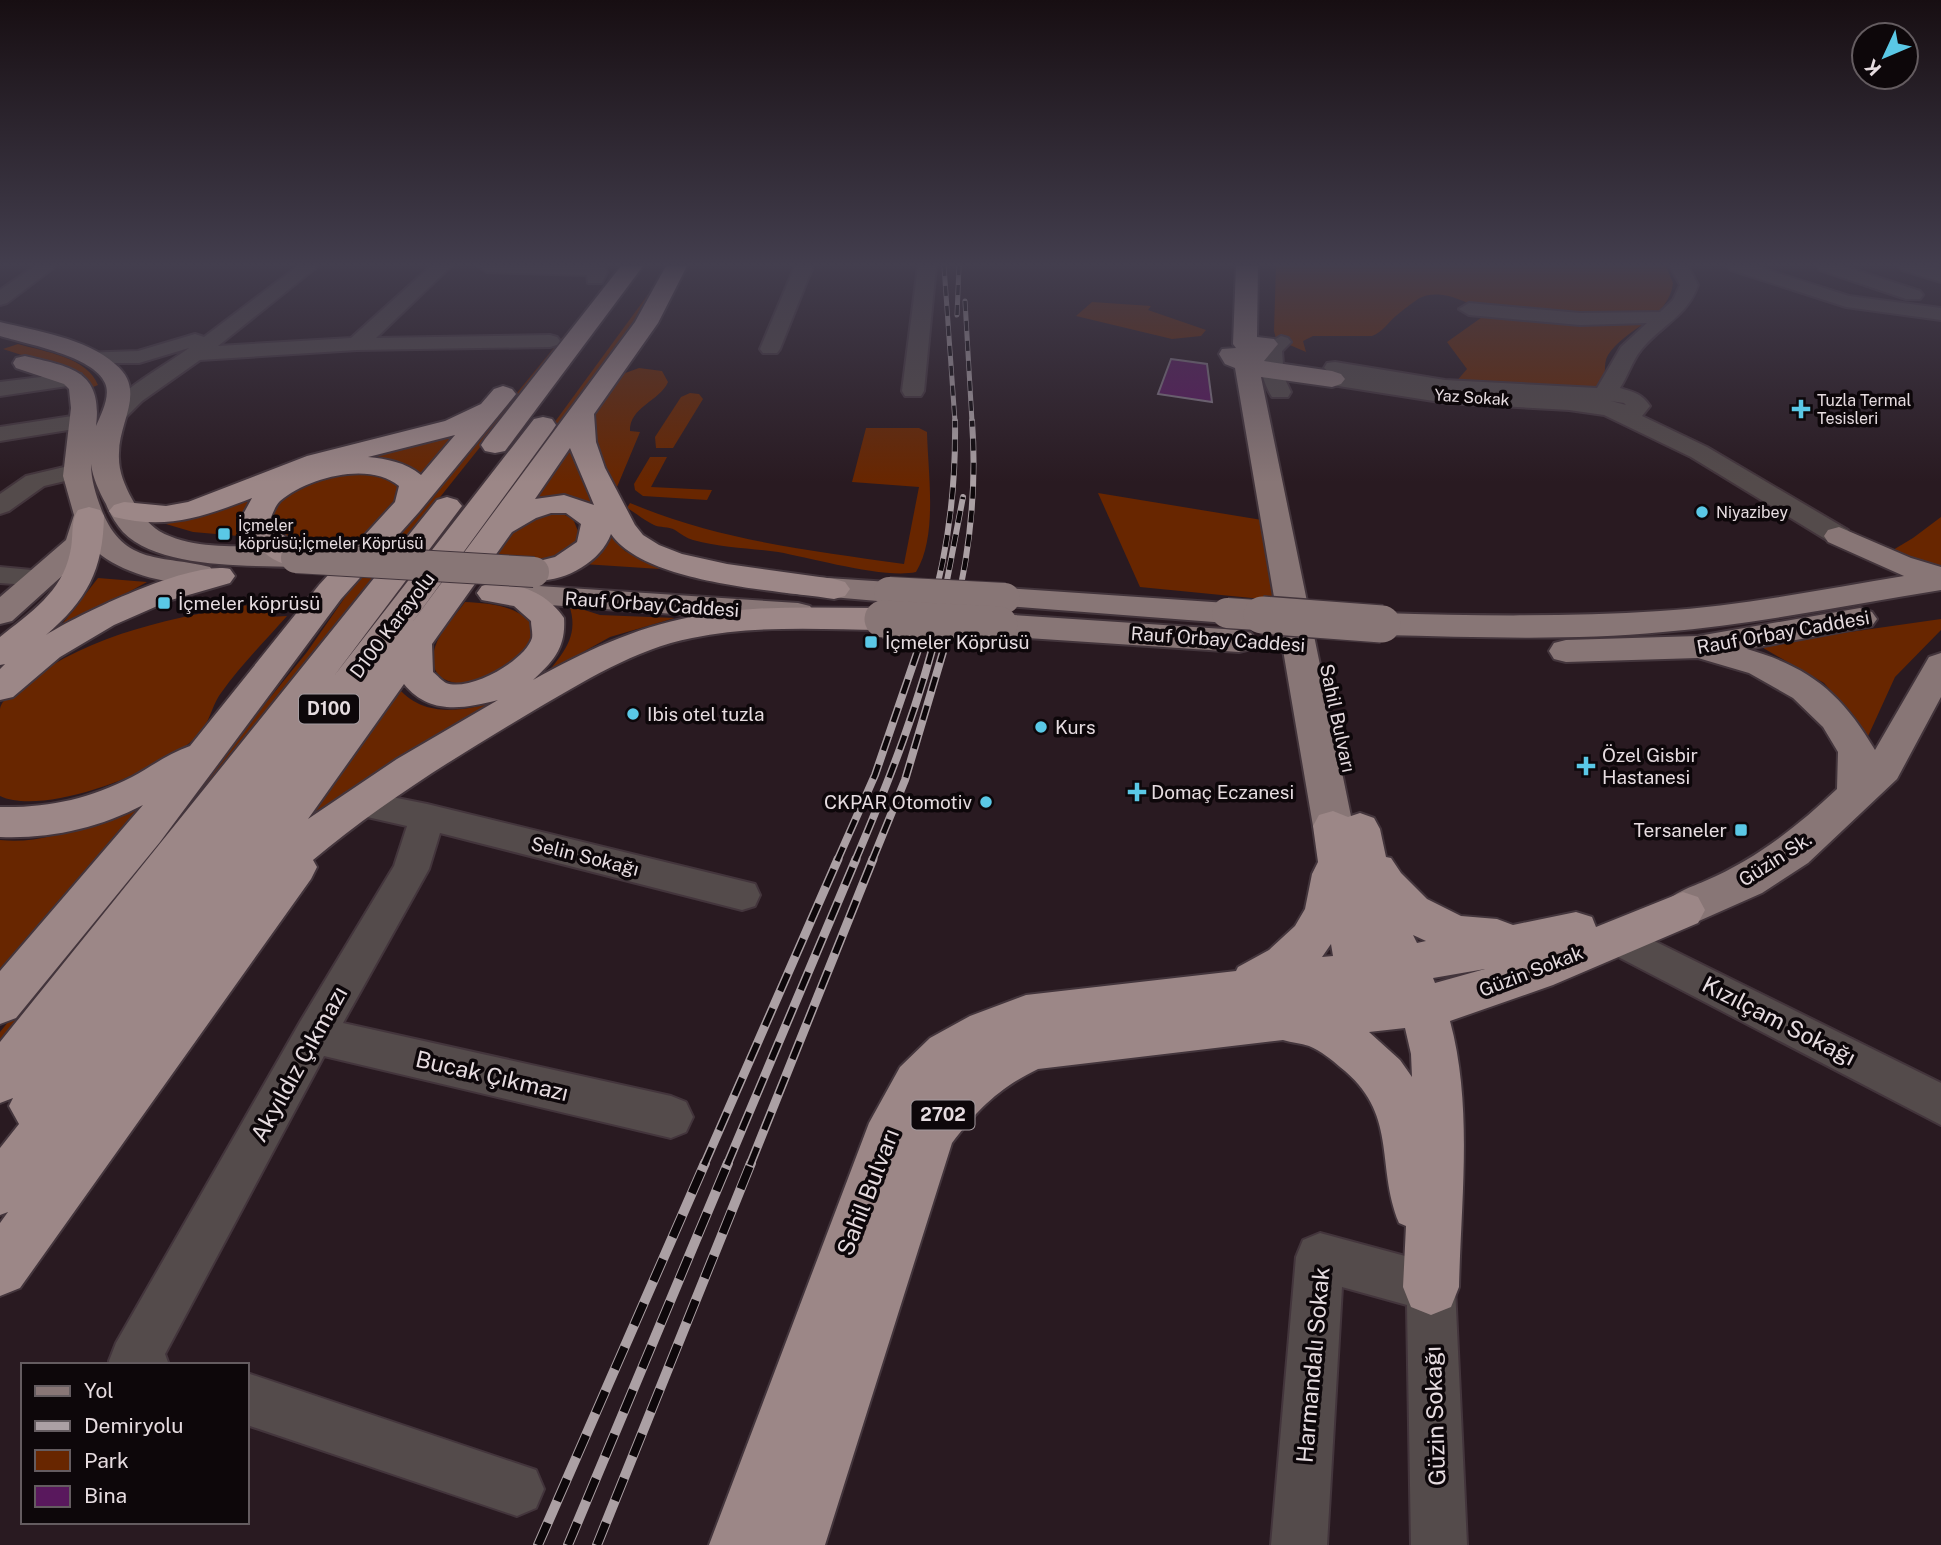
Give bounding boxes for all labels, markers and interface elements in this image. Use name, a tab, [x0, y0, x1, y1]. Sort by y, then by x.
north arrow	[1850, 21, 1920, 91]
text: K	[1860, 55, 1885, 80]
street label: Yaz Sokak	[1434, 385, 1510, 410]
place label: Tuzla Termal Tesisleri	[1817, 391, 1911, 428]
marker: Tuzla Termal Tesisleri	[1791, 399, 1811, 419]
place label: Niyazibey	[1716, 503, 1788, 522]
marker: Niyazibey	[1694, 504, 1710, 520]
place label: İçmeler köprüsü;İçmeler Köprüsü	[238, 515, 424, 553]
marker: İçmeler köprüsü;İçmeler Köprüsü	[216, 526, 232, 542]
street label: D100 Karayolu	[345, 568, 439, 682]
street label: Rauf Orbay Caddesi	[564, 587, 740, 621]
place label: İçmeler köprüsü	[178, 592, 320, 614]
marker: İçmeler köprüsü	[156, 595, 172, 611]
street label: Rauf Orbay Caddesi	[1695, 606, 1871, 658]
street label: Rauf Orbay Caddesi	[1130, 622, 1306, 656]
place label: İçmeler Köprüsü	[885, 631, 1029, 653]
marker: İçmeler Köprüsü	[863, 634, 879, 650]
street label: Sahil Bulvarı	[1316, 662, 1360, 774]
road number: D100	[299, 694, 359, 724]
place label: Ibis otel tuzla	[647, 703, 765, 725]
marker: Ibis otel tuzla	[625, 706, 641, 722]
place label: Kurs	[1055, 716, 1096, 738]
marker: Kurs	[1033, 719, 1049, 735]
place label: Özel Gisbir Hastanesi	[1602, 744, 1698, 788]
marker: Özel Gisbir Hastanesi	[1576, 756, 1596, 776]
place label: Domaç Eczanesi	[1151, 781, 1294, 803]
marker: Domaç Eczanesi	[1129, 784, 1145, 800]
place label: CKPAR Otomotiv	[824, 791, 972, 813]
marker: CKPAR Otomotiv	[978, 794, 994, 810]
place label: Tersaneler	[1634, 819, 1727, 841]
marker: Tersaneler	[1733, 822, 1749, 838]
street label: Güzin Sk.	[1735, 827, 1815, 891]
street label: Selin Sokağı	[529, 832, 641, 880]
street label: Güzin Sokak	[1476, 941, 1586, 1001]
street label: Kızılçam Sokağı	[1698, 970, 1860, 1071]
street label: Akyıldız Çıkmazı	[245, 981, 352, 1146]
street label: Bucak Çıkmazı	[413, 1045, 571, 1106]
road number: 2702	[912, 1100, 974, 1130]
street label: Sahil Bulvarı	[831, 1125, 904, 1259]
street label: Harmandalı Sokak	[1291, 1266, 1335, 1464]
street label: Güzin Sokağı	[1419, 1346, 1450, 1486]
legend	[21, 1363, 248, 1524]
text: Yol	[84, 1378, 114, 1403]
text: Demiryolu	[84, 1413, 184, 1438]
text: Park	[84, 1448, 129, 1473]
text: Bina	[84, 1483, 127, 1508]

